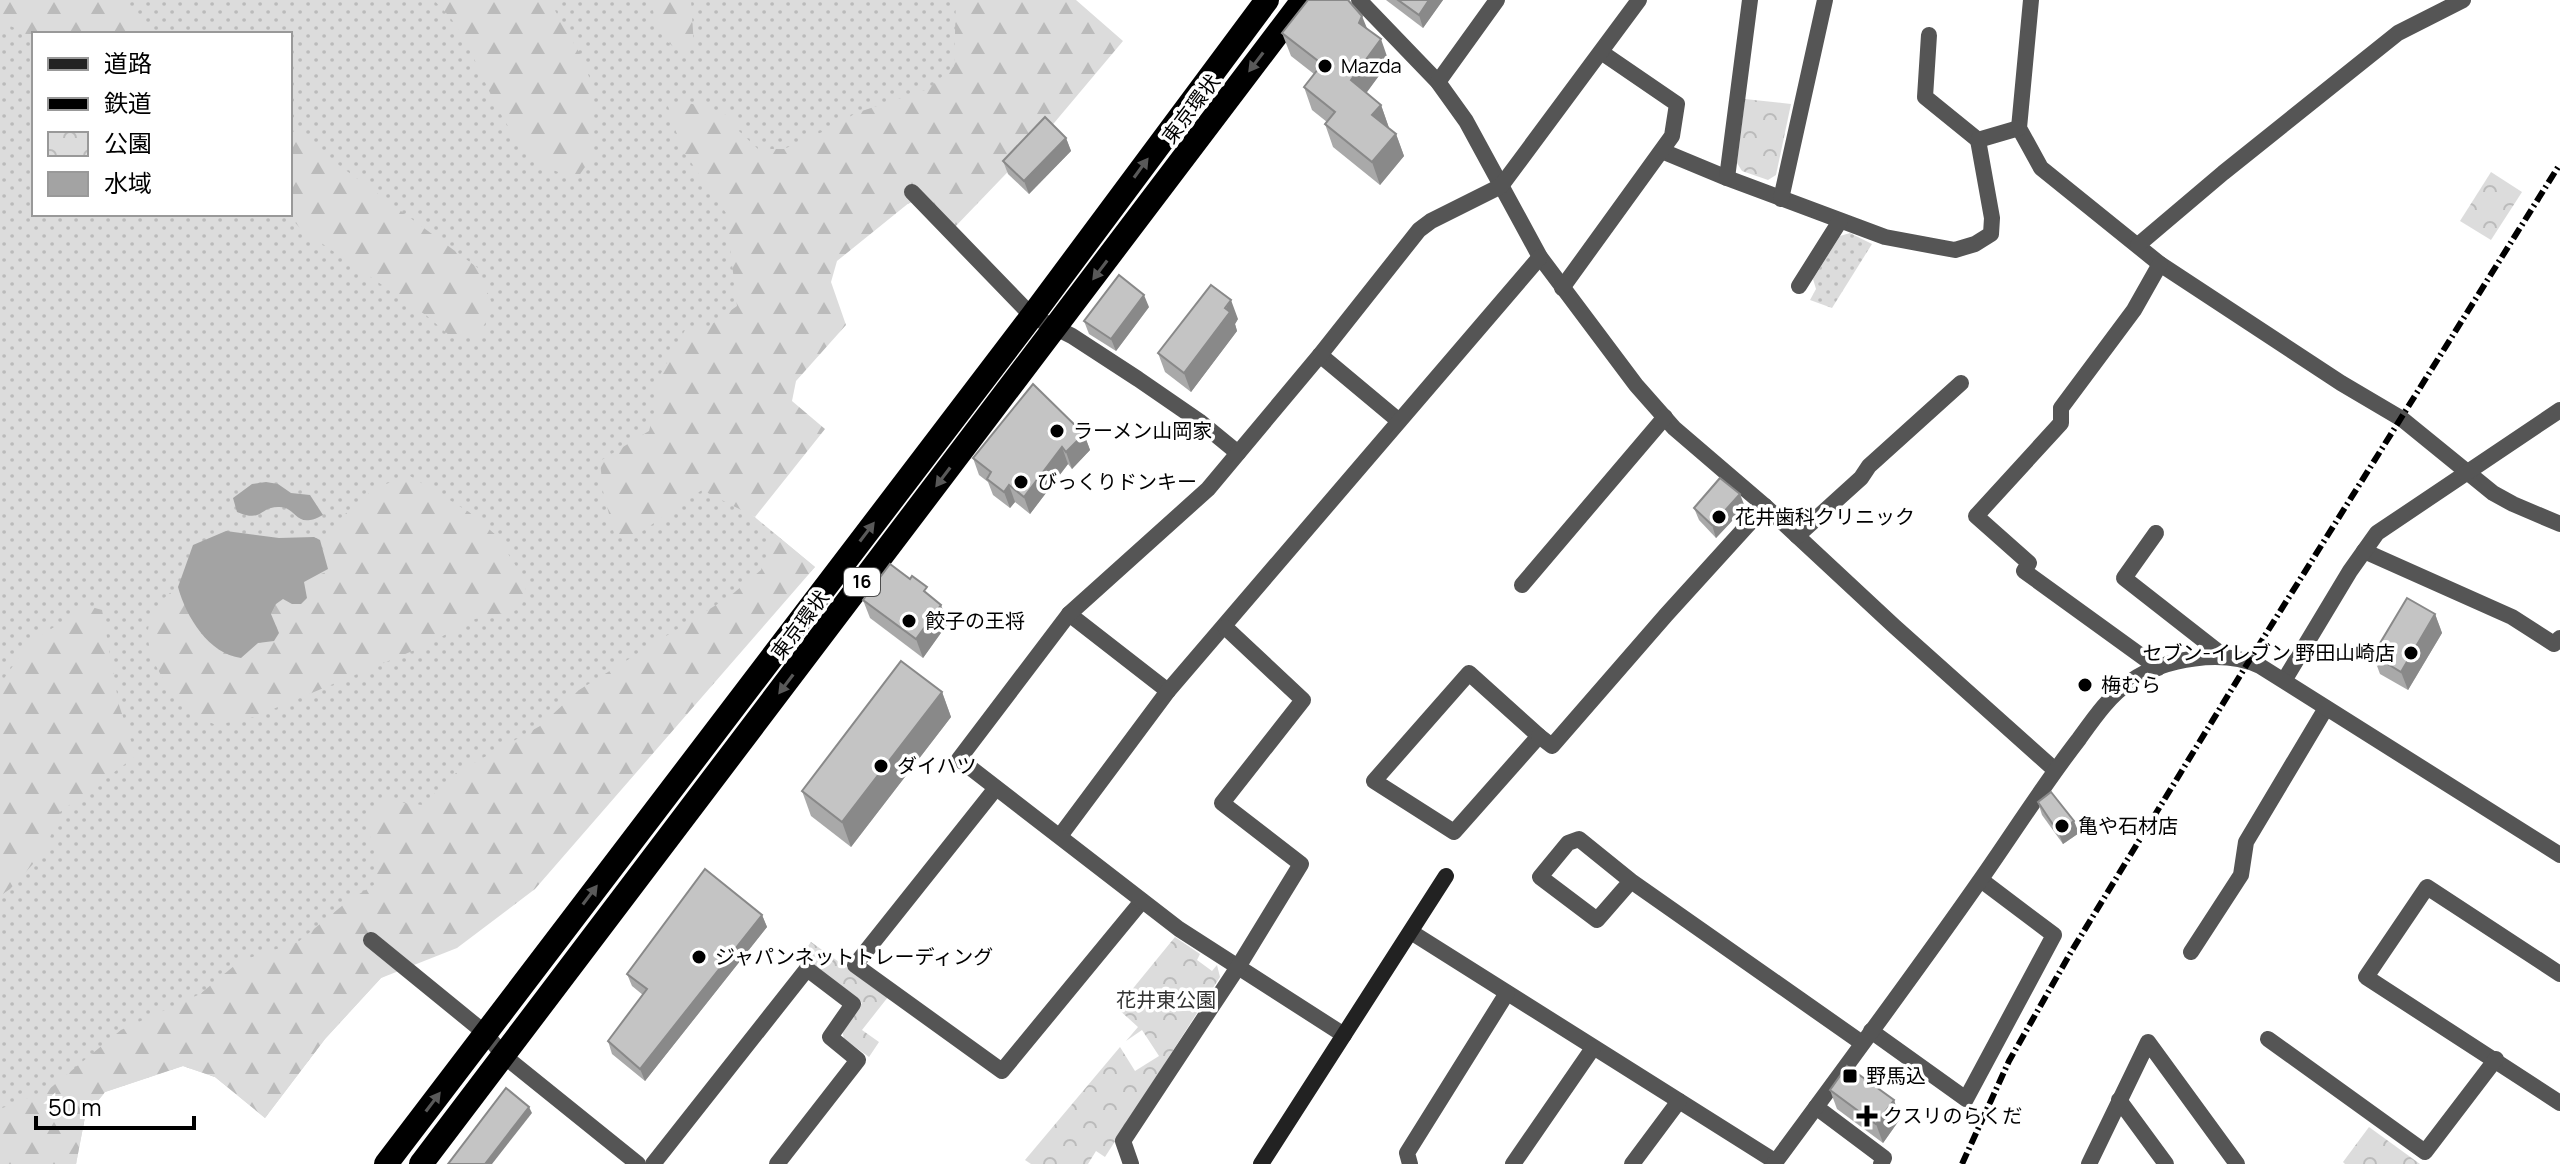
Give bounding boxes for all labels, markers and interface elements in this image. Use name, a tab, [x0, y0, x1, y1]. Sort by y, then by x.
legend	[32, 32, 292, 216]
text: 道路	[104, 46, 152, 79]
one-way arrow	[1249, 52, 1265, 73]
place label: Mazda	[1341, 52, 1402, 79]
marker: Mazda	[1316, 57, 1334, 75]
street label: 東京環状	[1156, 69, 1225, 149]
text: 鉄道	[104, 86, 152, 119]
text: 公園	[104, 126, 152, 159]
one-way arrow	[1133, 157, 1149, 179]
text: 水域	[104, 166, 152, 199]
one-way arrow	[1092, 259, 1108, 281]
place label: ラーメン山岡家	[1073, 417, 1212, 444]
marker: ラーメン山岡家	[1048, 422, 1066, 440]
one-way arrow	[935, 467, 951, 487]
place label: びっくりドンキー	[1037, 468, 1197, 495]
marker: びっくりドンキー	[1012, 473, 1030, 491]
place label: 花井歯科クリニック	[1735, 503, 1915, 530]
marker: 花井歯科クリニック	[1710, 508, 1728, 526]
one-way arrow	[858, 522, 874, 543]
road number: 16	[844, 568, 880, 596]
street label: 東京環状	[765, 585, 834, 665]
place label: 餃子の王将	[925, 607, 1025, 634]
marker: 餃子の王将	[900, 612, 918, 630]
place label: セブン-イレブン 野田山崎店	[2143, 639, 2395, 666]
marker: セブン-イレブン 野田山崎店	[2402, 644, 2420, 662]
place label: 梅むら	[2101, 671, 2161, 698]
one-way arrow	[778, 674, 794, 694]
marker: 梅むら	[2076, 676, 2094, 694]
place label: ダイハツ	[897, 752, 977, 779]
marker: ダイハツ	[872, 757, 890, 775]
place label: 亀や石材店	[2078, 812, 2178, 839]
marker: 亀や石材店	[2053, 817, 2071, 835]
one-way arrow	[582, 885, 598, 905]
place label: ジャパンネットトレーディング	[715, 943, 993, 970]
marker: ジャパンネットトレーディング	[690, 948, 708, 966]
park label: 花井東公園	[1116, 986, 1216, 1013]
place label: 野馬込	[1866, 1062, 1926, 1089]
marker: 野馬込	[1841, 1067, 1859, 1085]
scale bar	[36, 1080, 194, 1130]
text: 50 m	[48, 1090, 102, 1123]
one-way arrow	[424, 1092, 440, 1112]
place label: クスリのらくだ	[1883, 1102, 2022, 1129]
marker: クスリのらくだ	[1858, 1107, 1876, 1125]

